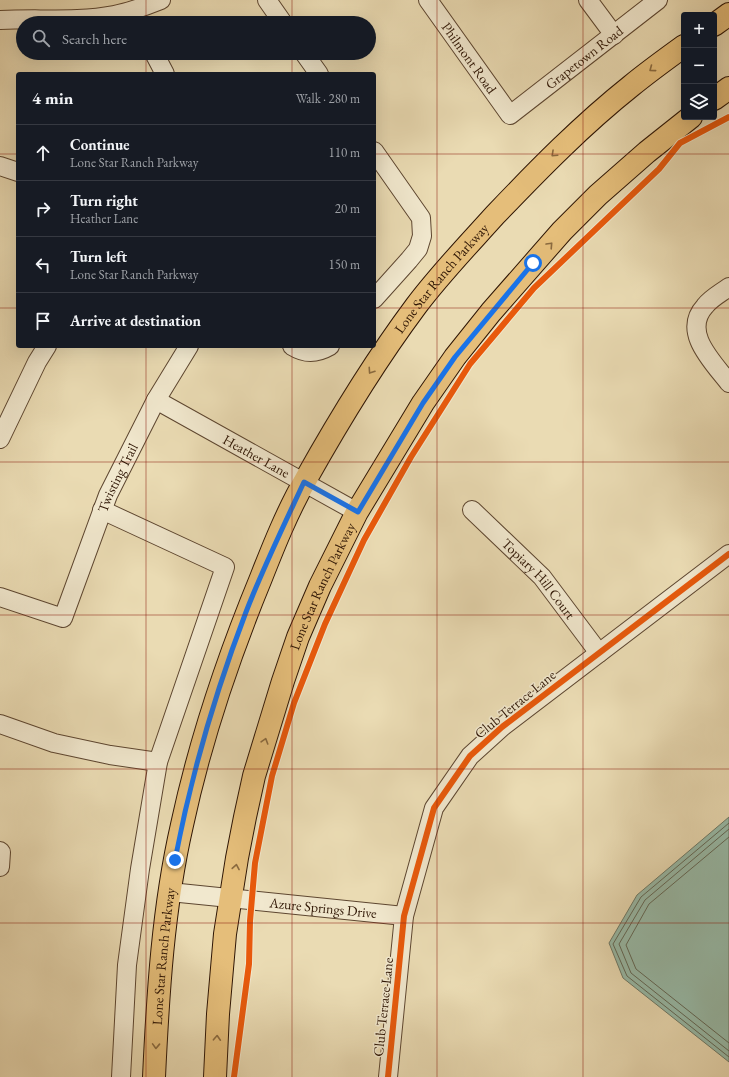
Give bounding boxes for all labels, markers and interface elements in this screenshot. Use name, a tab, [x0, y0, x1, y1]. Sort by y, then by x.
map controls	[681, 12, 717, 120]
button: +	[681, 12, 717, 48]
search box	[16, 16, 376, 60]
street label: Philmont Road	[438, 19, 501, 98]
street label: Grapetown Road	[542, 21, 627, 93]
icon: search	[30, 27, 52, 49]
text: Search here	[62, 29, 127, 48]
button: −	[681, 48, 717, 84]
one-way arrow	[650, 65, 657, 72]
button: layers	[681, 84, 717, 120]
text: 4 min	[32, 87, 73, 109]
text: Walk · 280 m	[296, 90, 360, 107]
text: Continue	[70, 135, 130, 154]
icon: ahead	[32, 142, 54, 164]
text: 110 m	[329, 144, 360, 161]
one-way arrow	[551, 150, 559, 157]
text: Lone Star Ranch Parkway	[70, 154, 198, 171]
text: Turn right	[70, 191, 138, 210]
icon: right	[32, 198, 54, 220]
text: 20 m	[335, 200, 360, 217]
text: Heather Lane	[70, 210, 138, 227]
street label: Lone Star Ranch Parkway	[390, 219, 493, 337]
one-way arrow	[546, 242, 553, 249]
text: Turn left	[70, 247, 127, 266]
icon: left	[32, 254, 54, 276]
route start	[524, 254, 542, 272]
text: 150 m	[329, 256, 360, 273]
text: Lone Star Ranch Parkway	[70, 266, 198, 283]
icon: arrive	[32, 310, 54, 332]
text: Arrive at destination	[70, 311, 201, 330]
one-way arrow	[368, 367, 376, 374]
street label: Heather Lane	[220, 430, 293, 482]
street label: Twisting Trail	[93, 440, 142, 515]
street label: Lone Star Ranch Parkway	[285, 519, 360, 652]
street label: Topiary Hill Court	[498, 534, 580, 623]
street label: Club Terrace Lane	[471, 665, 560, 742]
one-way arrow	[260, 737, 269, 744]
route end	[166, 851, 184, 869]
one-way arrow	[231, 864, 239, 870]
street label: Lone Star Ranch Parkway	[148, 885, 179, 1026]
street label: Azure Springs Drive	[268, 893, 378, 922]
street label: Club Terrace Lane	[369, 956, 397, 1057]
one-way arrow	[213, 1035, 221, 1041]
one-way arrow	[151, 1043, 160, 1049]

